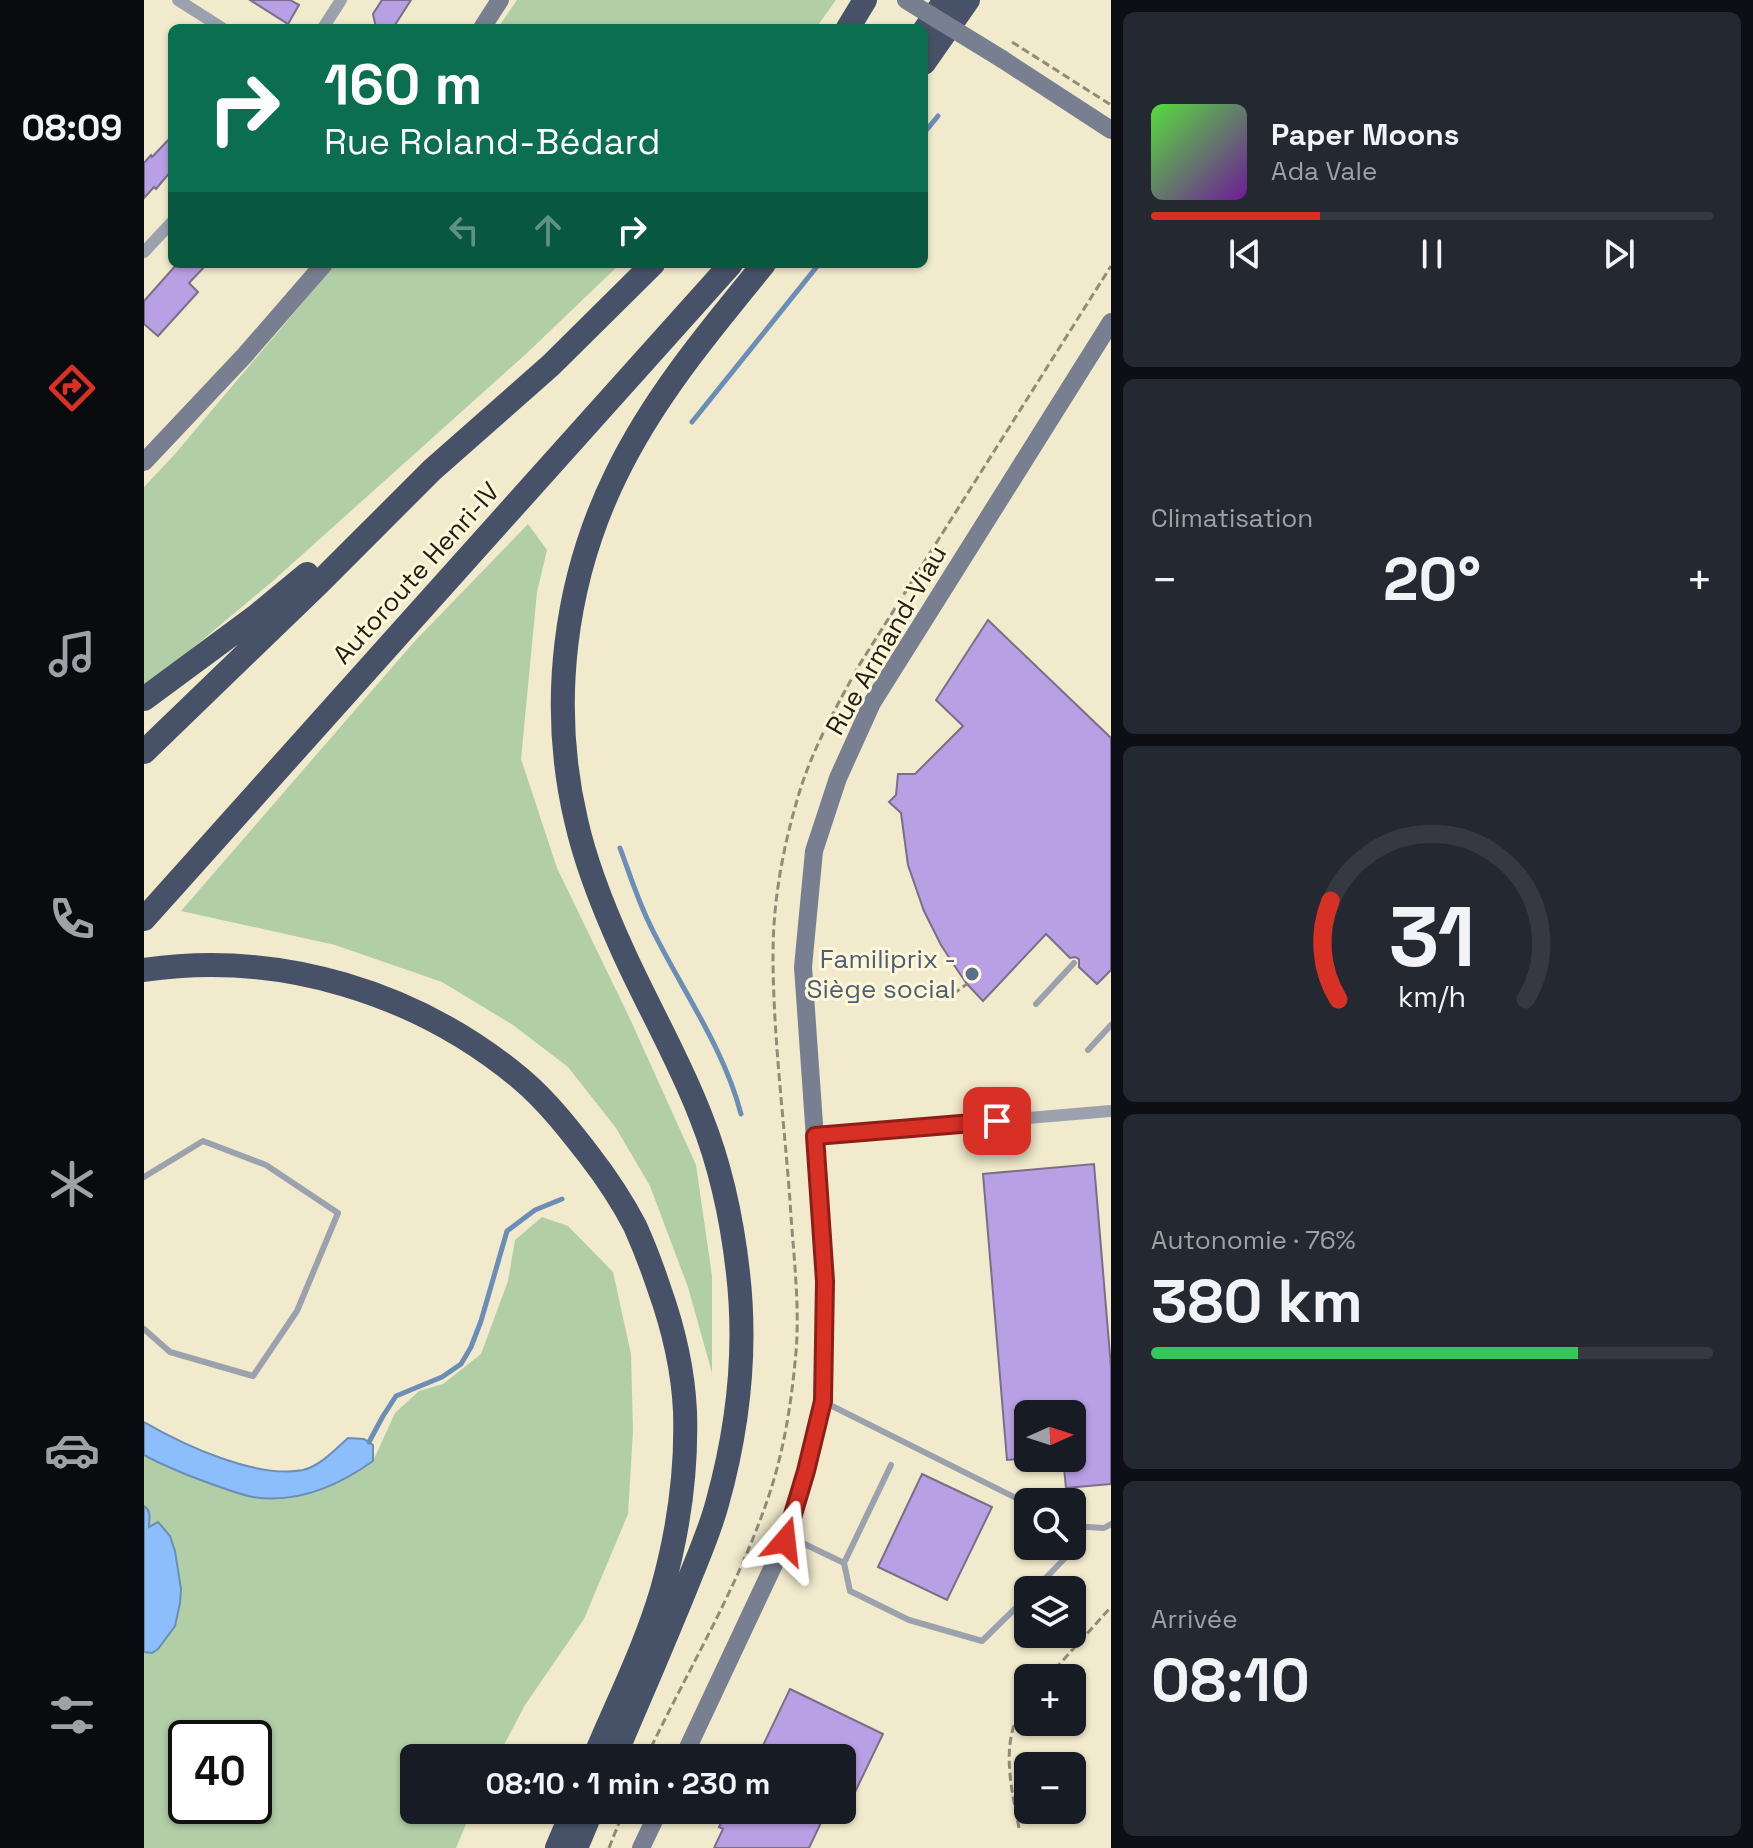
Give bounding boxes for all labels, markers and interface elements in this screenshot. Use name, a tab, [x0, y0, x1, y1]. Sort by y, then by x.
text: 160 m	[324, 49, 482, 120]
icon: right	[192, 56, 296, 160]
text: 08:09	[21, 105, 123, 151]
text: Paper Moons	[1271, 115, 1460, 154]
text: Rue Roland-Bédard	[324, 119, 661, 165]
text: Ada Vale	[1271, 154, 1377, 188]
icon: left	[442, 208, 486, 252]
icon: ahead	[526, 208, 570, 252]
icon: right	[610, 208, 654, 252]
icon: previous	[1223, 232, 1267, 276]
icon: pause	[1410, 232, 1454, 276]
icon: next	[1597, 232, 1641, 276]
icon: directions	[44, 360, 100, 416]
street label: Autoroute Henri-IV	[325, 475, 507, 671]
text: Climatisation	[1151, 501, 1313, 535]
street label: Rue Armand-Viau	[818, 539, 954, 741]
text: 20°	[1383, 541, 1481, 618]
text: −	[1151, 552, 1178, 608]
text: +	[1686, 552, 1713, 608]
icon: music	[44, 626, 100, 682]
text: 31	[1389, 884, 1475, 990]
icon: phone	[44, 891, 100, 947]
place label: Familiprix - Siège social	[807, 942, 956, 1006]
marker: Familiprix - Siège social	[963, 965, 981, 983]
text: km/h	[1398, 979, 1466, 1015]
pin	[963, 1087, 1031, 1155]
icon: arrive	[975, 1099, 1019, 1143]
icon: climate	[44, 1156, 100, 1212]
text: Autonomie · 76%	[1151, 1223, 1356, 1257]
text: 380 km	[1151, 1263, 1363, 1340]
north arrow	[1014, 1400, 1086, 1472]
map controls	[1014, 1400, 1086, 1824]
icon: car	[44, 1422, 100, 1478]
button: search	[1014, 1488, 1086, 1560]
position arrow	[743, 1499, 827, 1583]
button: layers	[1014, 1576, 1086, 1648]
text: Arrivée	[1151, 1602, 1238, 1636]
text: 08:10	[1151, 1642, 1310, 1719]
button: +	[1014, 1664, 1086, 1736]
icon: filters	[44, 1687, 100, 1743]
speed limit sign: 40	[168, 1720, 272, 1824]
button: −	[1014, 1752, 1086, 1824]
text: 08:10 · 1 min · 230 m	[486, 1764, 770, 1803]

